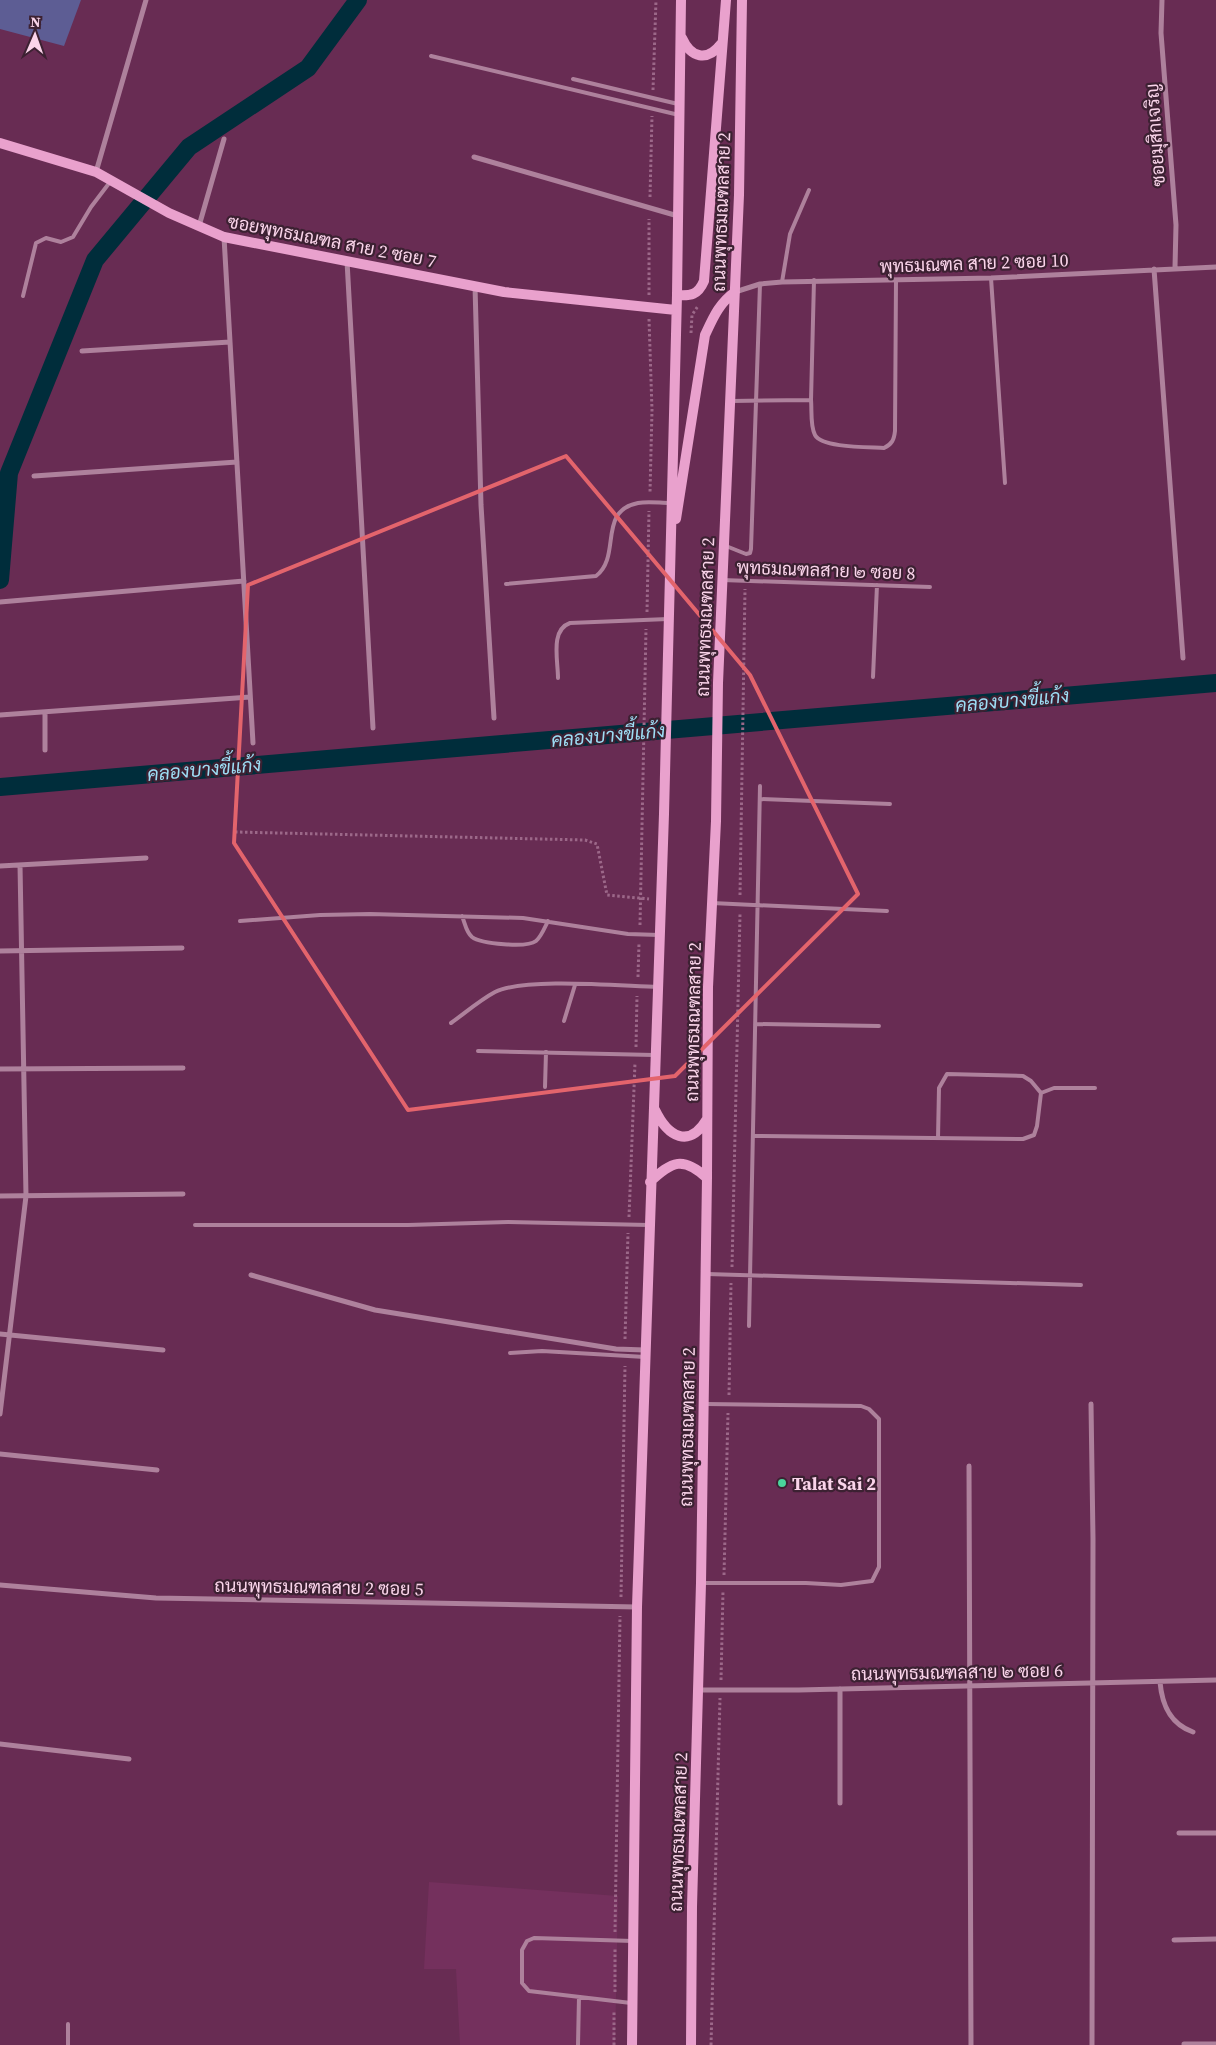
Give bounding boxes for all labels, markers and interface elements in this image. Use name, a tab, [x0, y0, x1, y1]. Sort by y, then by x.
north arrow	[10, 10, 60, 60]
text: N	[30, 12, 41, 32]
street label: ซอยมุสิกเจริญ	[1139, 83, 1171, 187]
street label: ถนนพุทธมณฑลสาย 2	[706, 132, 736, 292]
street label: ซอยพุทธมณฑล สาย 2 ซอย 7	[226, 209, 438, 273]
street label: พุทธมณฑล สาย 2 ซอย 10	[879, 247, 1069, 279]
street label: ถนนพุทธมณฑลสาย 2	[690, 537, 720, 697]
street label: พุทธมณฑลสาย ๒ ซอย 8	[736, 554, 916, 586]
water label: คลองบางขี้แก้ง	[954, 677, 1070, 718]
water label: คลองบางขี้แก้ง	[550, 712, 666, 753]
water label: คลองบางขี้แก้ง	[146, 746, 262, 787]
street label: ถนนพุทธมณฑลสาย 2	[679, 942, 707, 1102]
street label: ถนนพุทธมณฑลสาย 2	[673, 1347, 701, 1507]
place label: Talat Sai 2	[792, 1471, 876, 1496]
marker: Talat Sai 2	[776, 1477, 788, 1489]
street label: ถนนพุทธมณฑลสาย 2 ซอย 5	[214, 1573, 424, 1601]
street label: ถนนพุทธมณฑลสาย ๒ ซอย 6	[851, 1658, 1063, 1686]
street label: ถนนพุทธมณฑลสาย 2	[663, 1752, 693, 1912]

